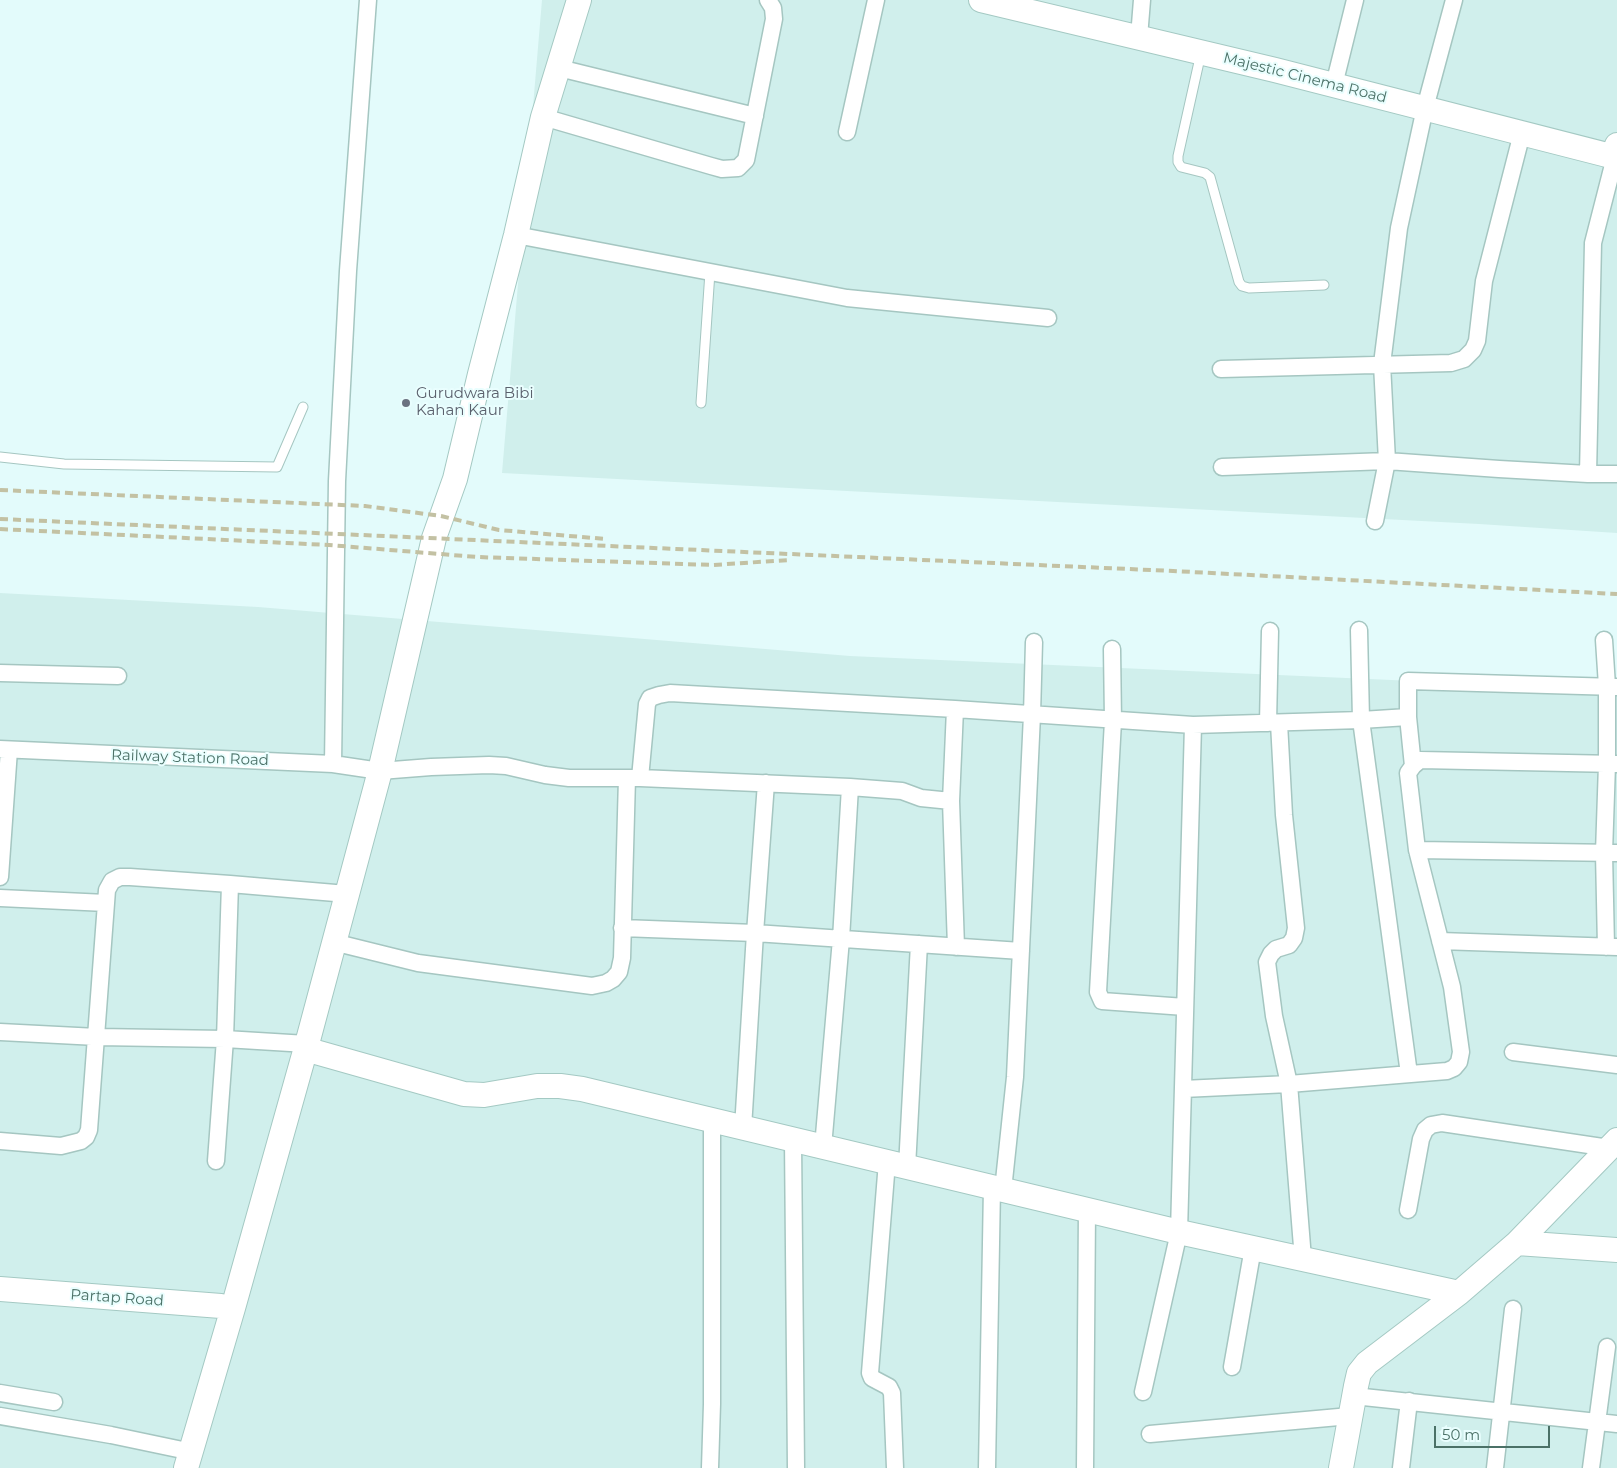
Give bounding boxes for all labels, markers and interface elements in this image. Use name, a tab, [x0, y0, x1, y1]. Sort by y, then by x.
street label: Majestic Cinema Road	[1221, 49, 1389, 107]
place label: Gurudwara Bibi Kahan Kaur	[416, 385, 533, 420]
marker: Gurudwara Bibi Kahan Kaur	[400, 397, 412, 409]
street label: Railway Station Road	[111, 746, 269, 770]
street label: Partap Road	[70, 1286, 164, 1310]
scale bar	[1437, 1416, 1553, 1448]
text: 50 m	[1442, 1425, 1480, 1444]

